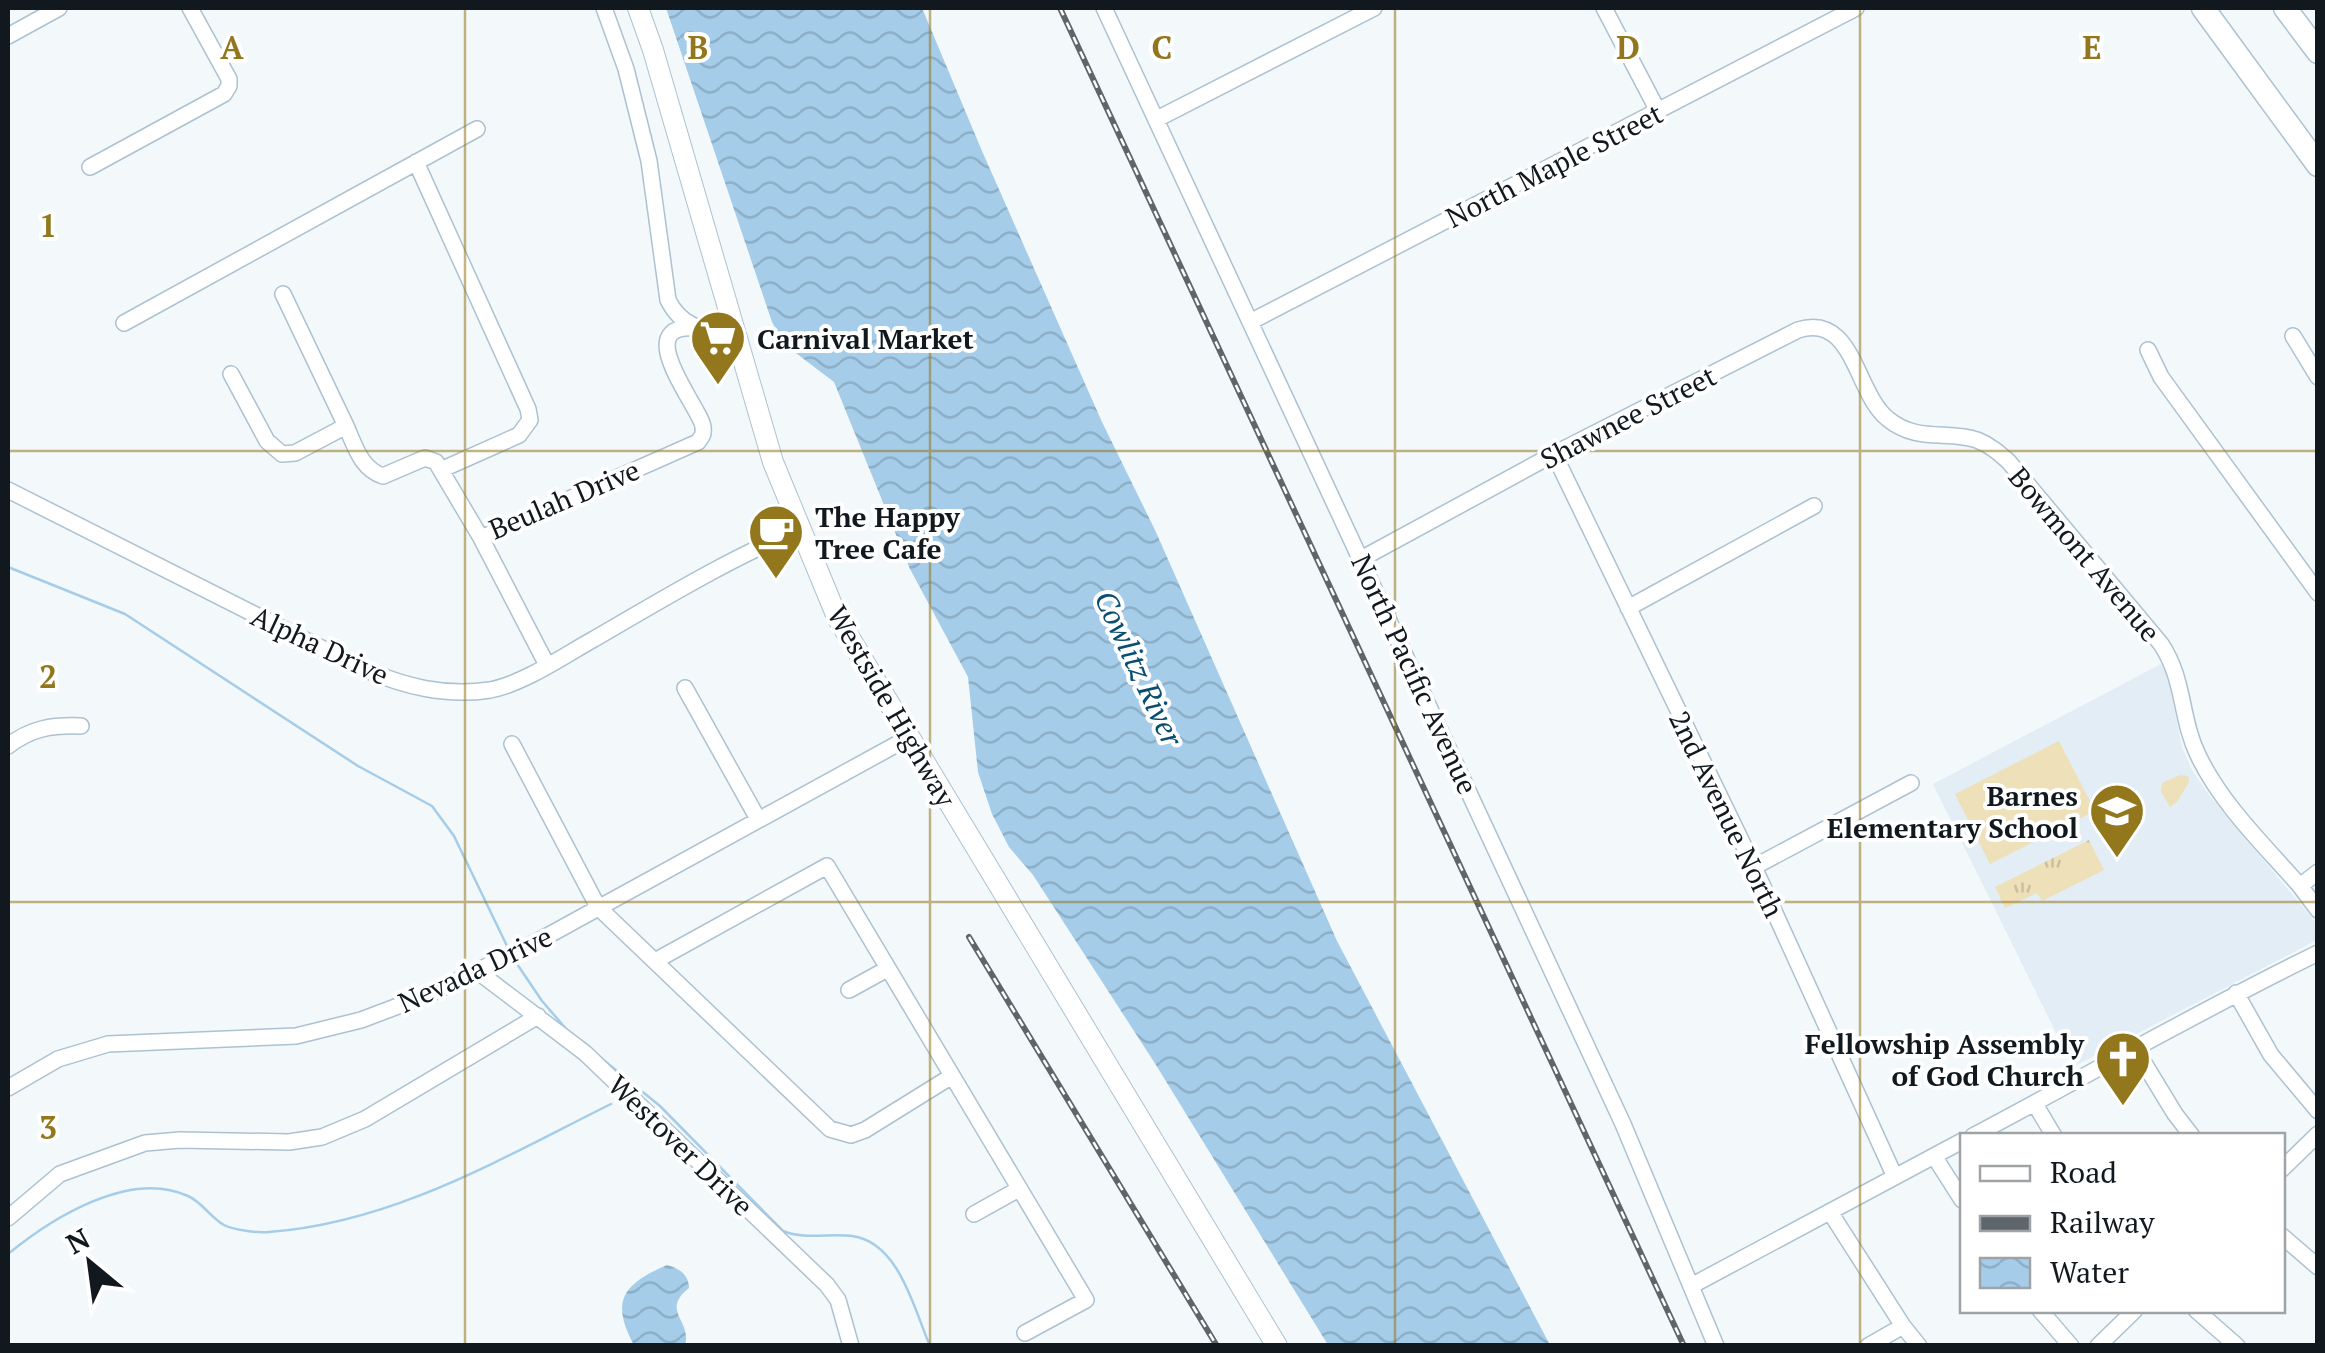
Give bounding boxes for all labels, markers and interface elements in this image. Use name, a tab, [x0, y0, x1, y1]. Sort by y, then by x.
text: A	[220, 26, 244, 68]
text: B	[688, 26, 708, 68]
text: C	[1152, 26, 1172, 68]
text: D	[1616, 26, 1640, 68]
text: E	[2082, 26, 2102, 68]
street label: North Maple Street	[1439, 94, 1669, 236]
text: 1	[39, 204, 57, 246]
supermarket icon: Carnival Market	[688, 308, 748, 387]
place label: Carnival Market	[757, 320, 974, 357]
street label: Shawnee Street	[1534, 357, 1723, 477]
street label: Beulah Drive	[483, 451, 645, 547]
street label: Bowmont Avenue	[2001, 459, 2169, 649]
place label: The Happy Tree Cafe	[815, 498, 961, 567]
cafe icon: The Happy Tree Cafe	[746, 502, 806, 581]
street label: North Pacific Avenue	[1343, 548, 1487, 800]
water label: Cowlitz River	[1086, 584, 1193, 753]
street label: Alpha Drive	[245, 597, 395, 693]
street label: Westside Highway	[819, 599, 965, 814]
text: 2	[39, 655, 57, 697]
street label: 2nd Avenue North	[1661, 705, 1793, 923]
place label: Barnes Elementary School	[1827, 777, 2078, 846]
school or university icon: Barnes Elementary School	[2087, 781, 2147, 860]
street label: Nevada Drive	[392, 917, 558, 1021]
place label: Fellowship Assembly of God Church	[1805, 1025, 2085, 1094]
church icon: Fellowship Assembly of God Church	[2093, 1029, 2153, 1108]
street label: Westover Drive	[601, 1066, 761, 1224]
text: 3	[39, 1106, 57, 1148]
legend	[1960, 1133, 2285, 1313]
text: Road	[2050, 1152, 2117, 1192]
text: Railway	[2050, 1202, 2155, 1242]
north arrow	[40, 1213, 140, 1313]
text: N	[59, 1219, 96, 1262]
text: Water	[2050, 1252, 2129, 1292]

